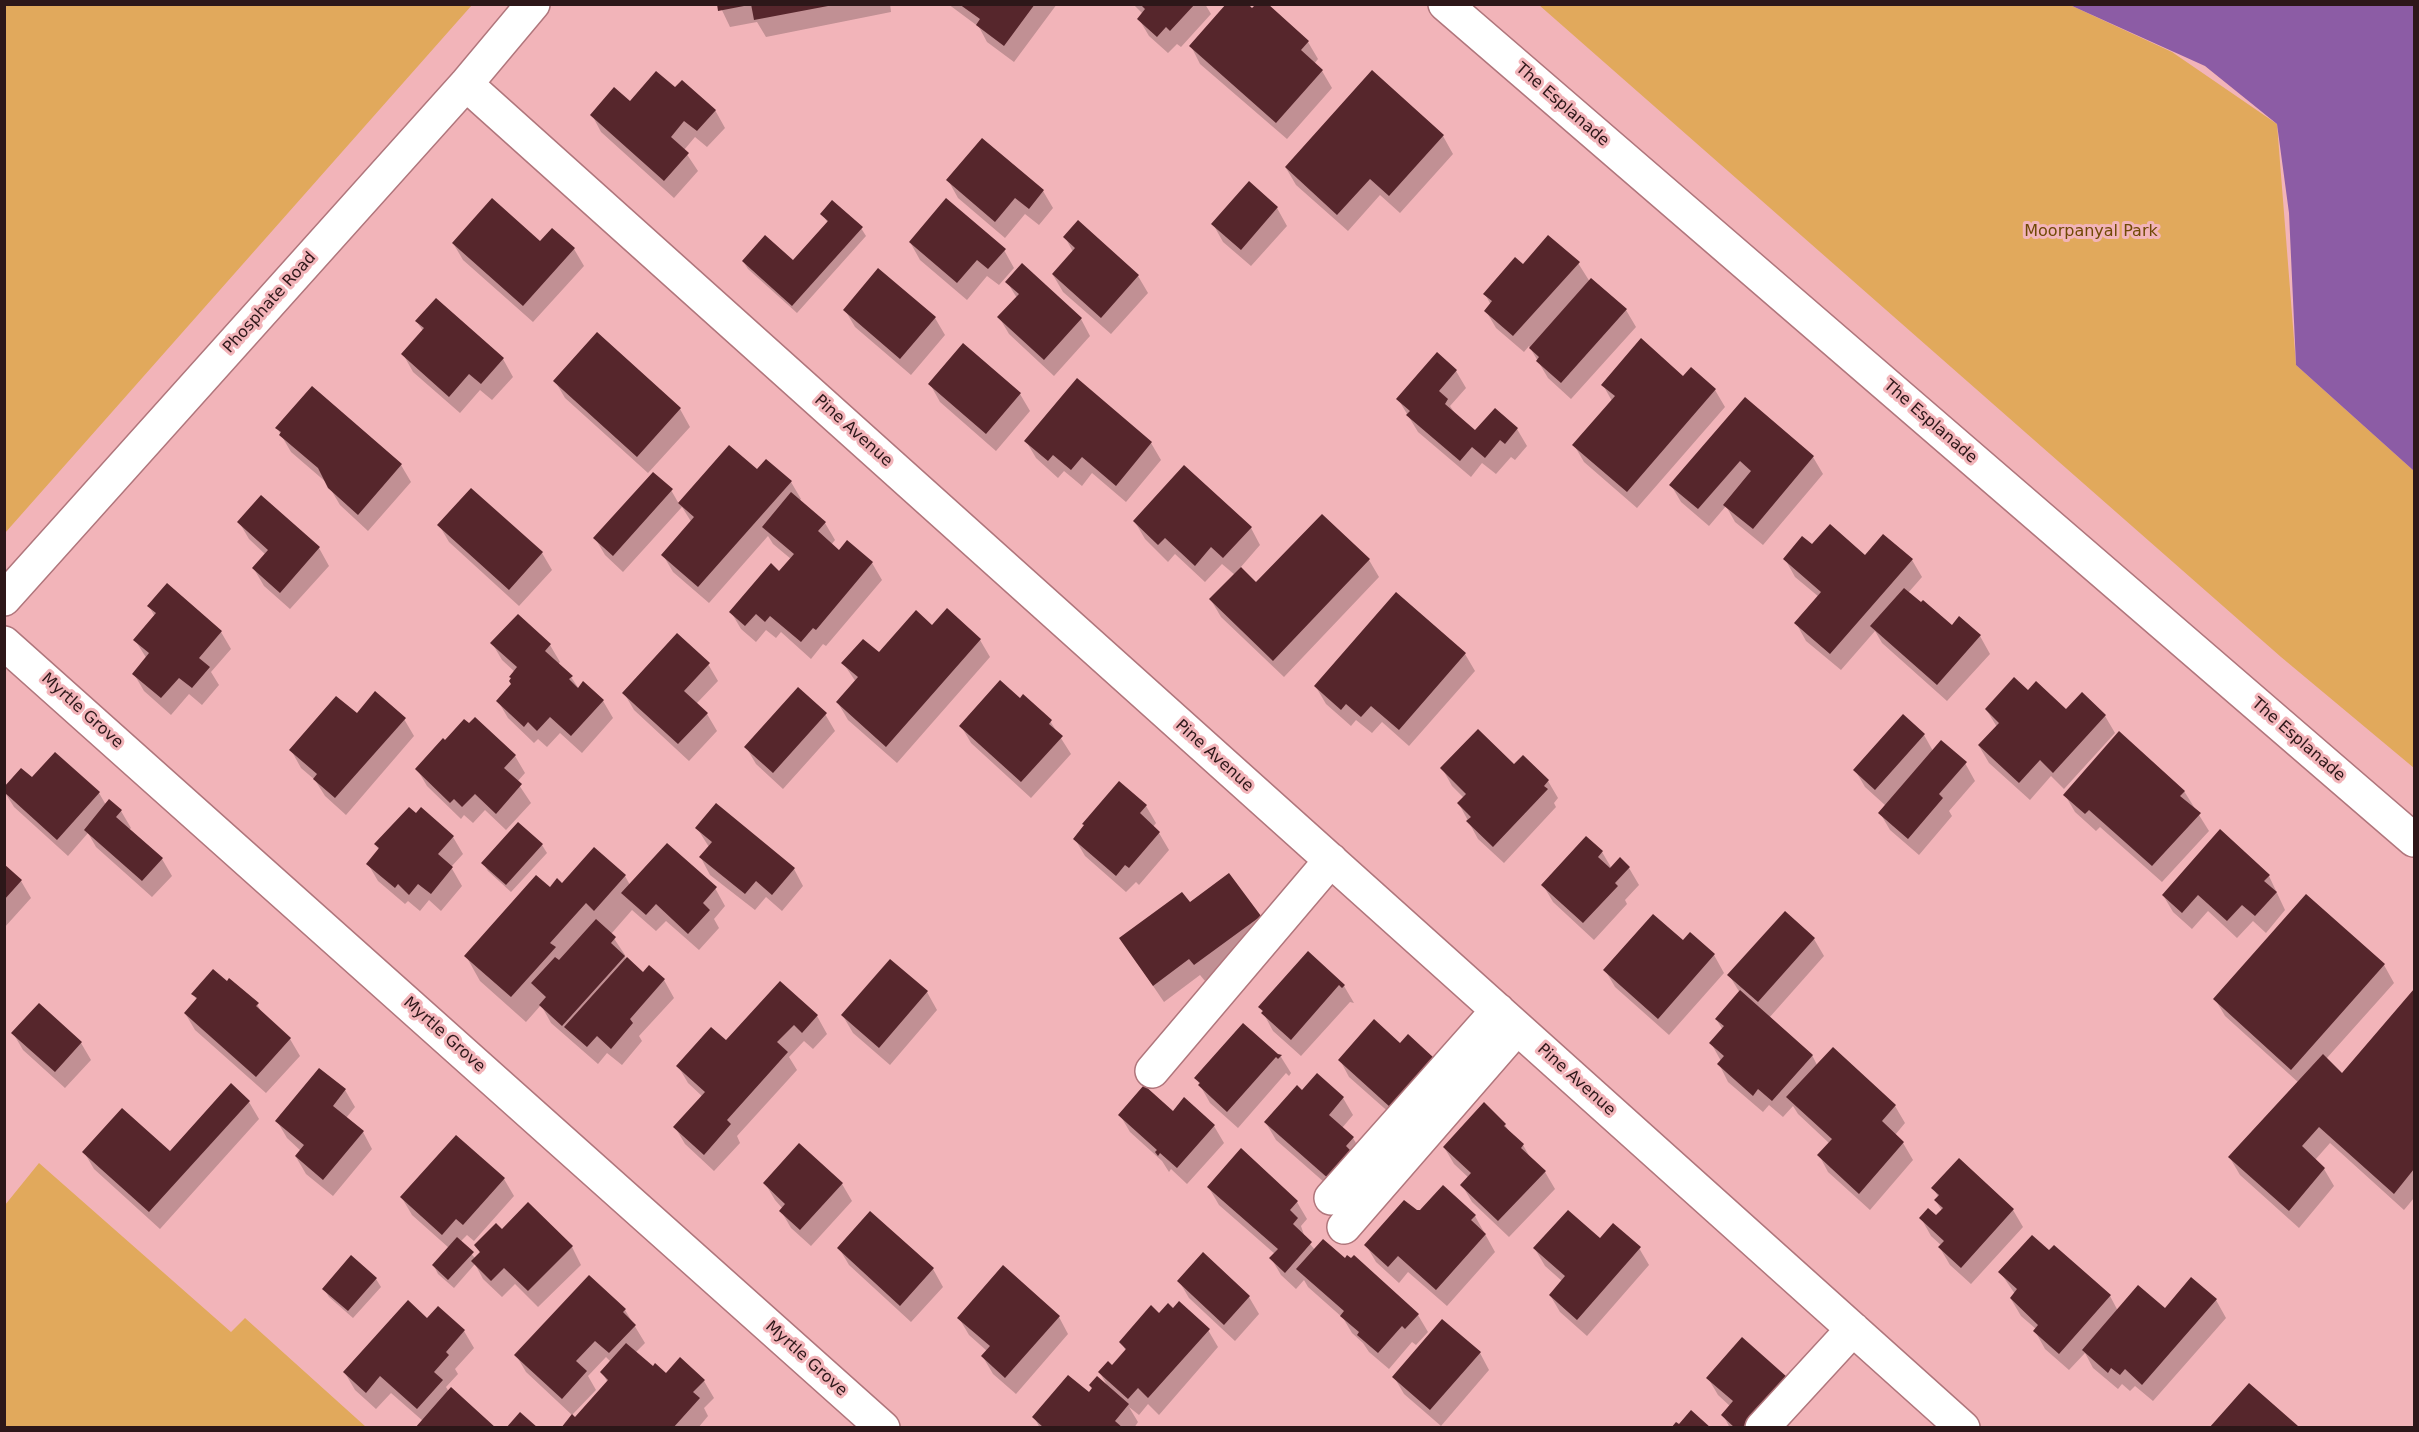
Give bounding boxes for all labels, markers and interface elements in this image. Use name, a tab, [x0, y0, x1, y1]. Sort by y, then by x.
street label: The Esplanade	[1511, 59, 1613, 151]
park label: Moorpanyal Park	[2024, 222, 2158, 242]
street label: Phosphate Road	[220, 249, 320, 357]
street label: The Esplanade	[1879, 376, 1981, 468]
street label: Pine Avenue	[810, 391, 896, 471]
street label: Myrtle Grove	[37, 669, 127, 753]
street label: The Esplanade	[2247, 694, 2349, 786]
street label: Pine Avenue	[1171, 716, 1257, 796]
street label: Myrtle Grove	[399, 993, 489, 1077]
street label: Pine Avenue	[1533, 1040, 1619, 1120]
street label: Myrtle Grove	[761, 1317, 851, 1401]

